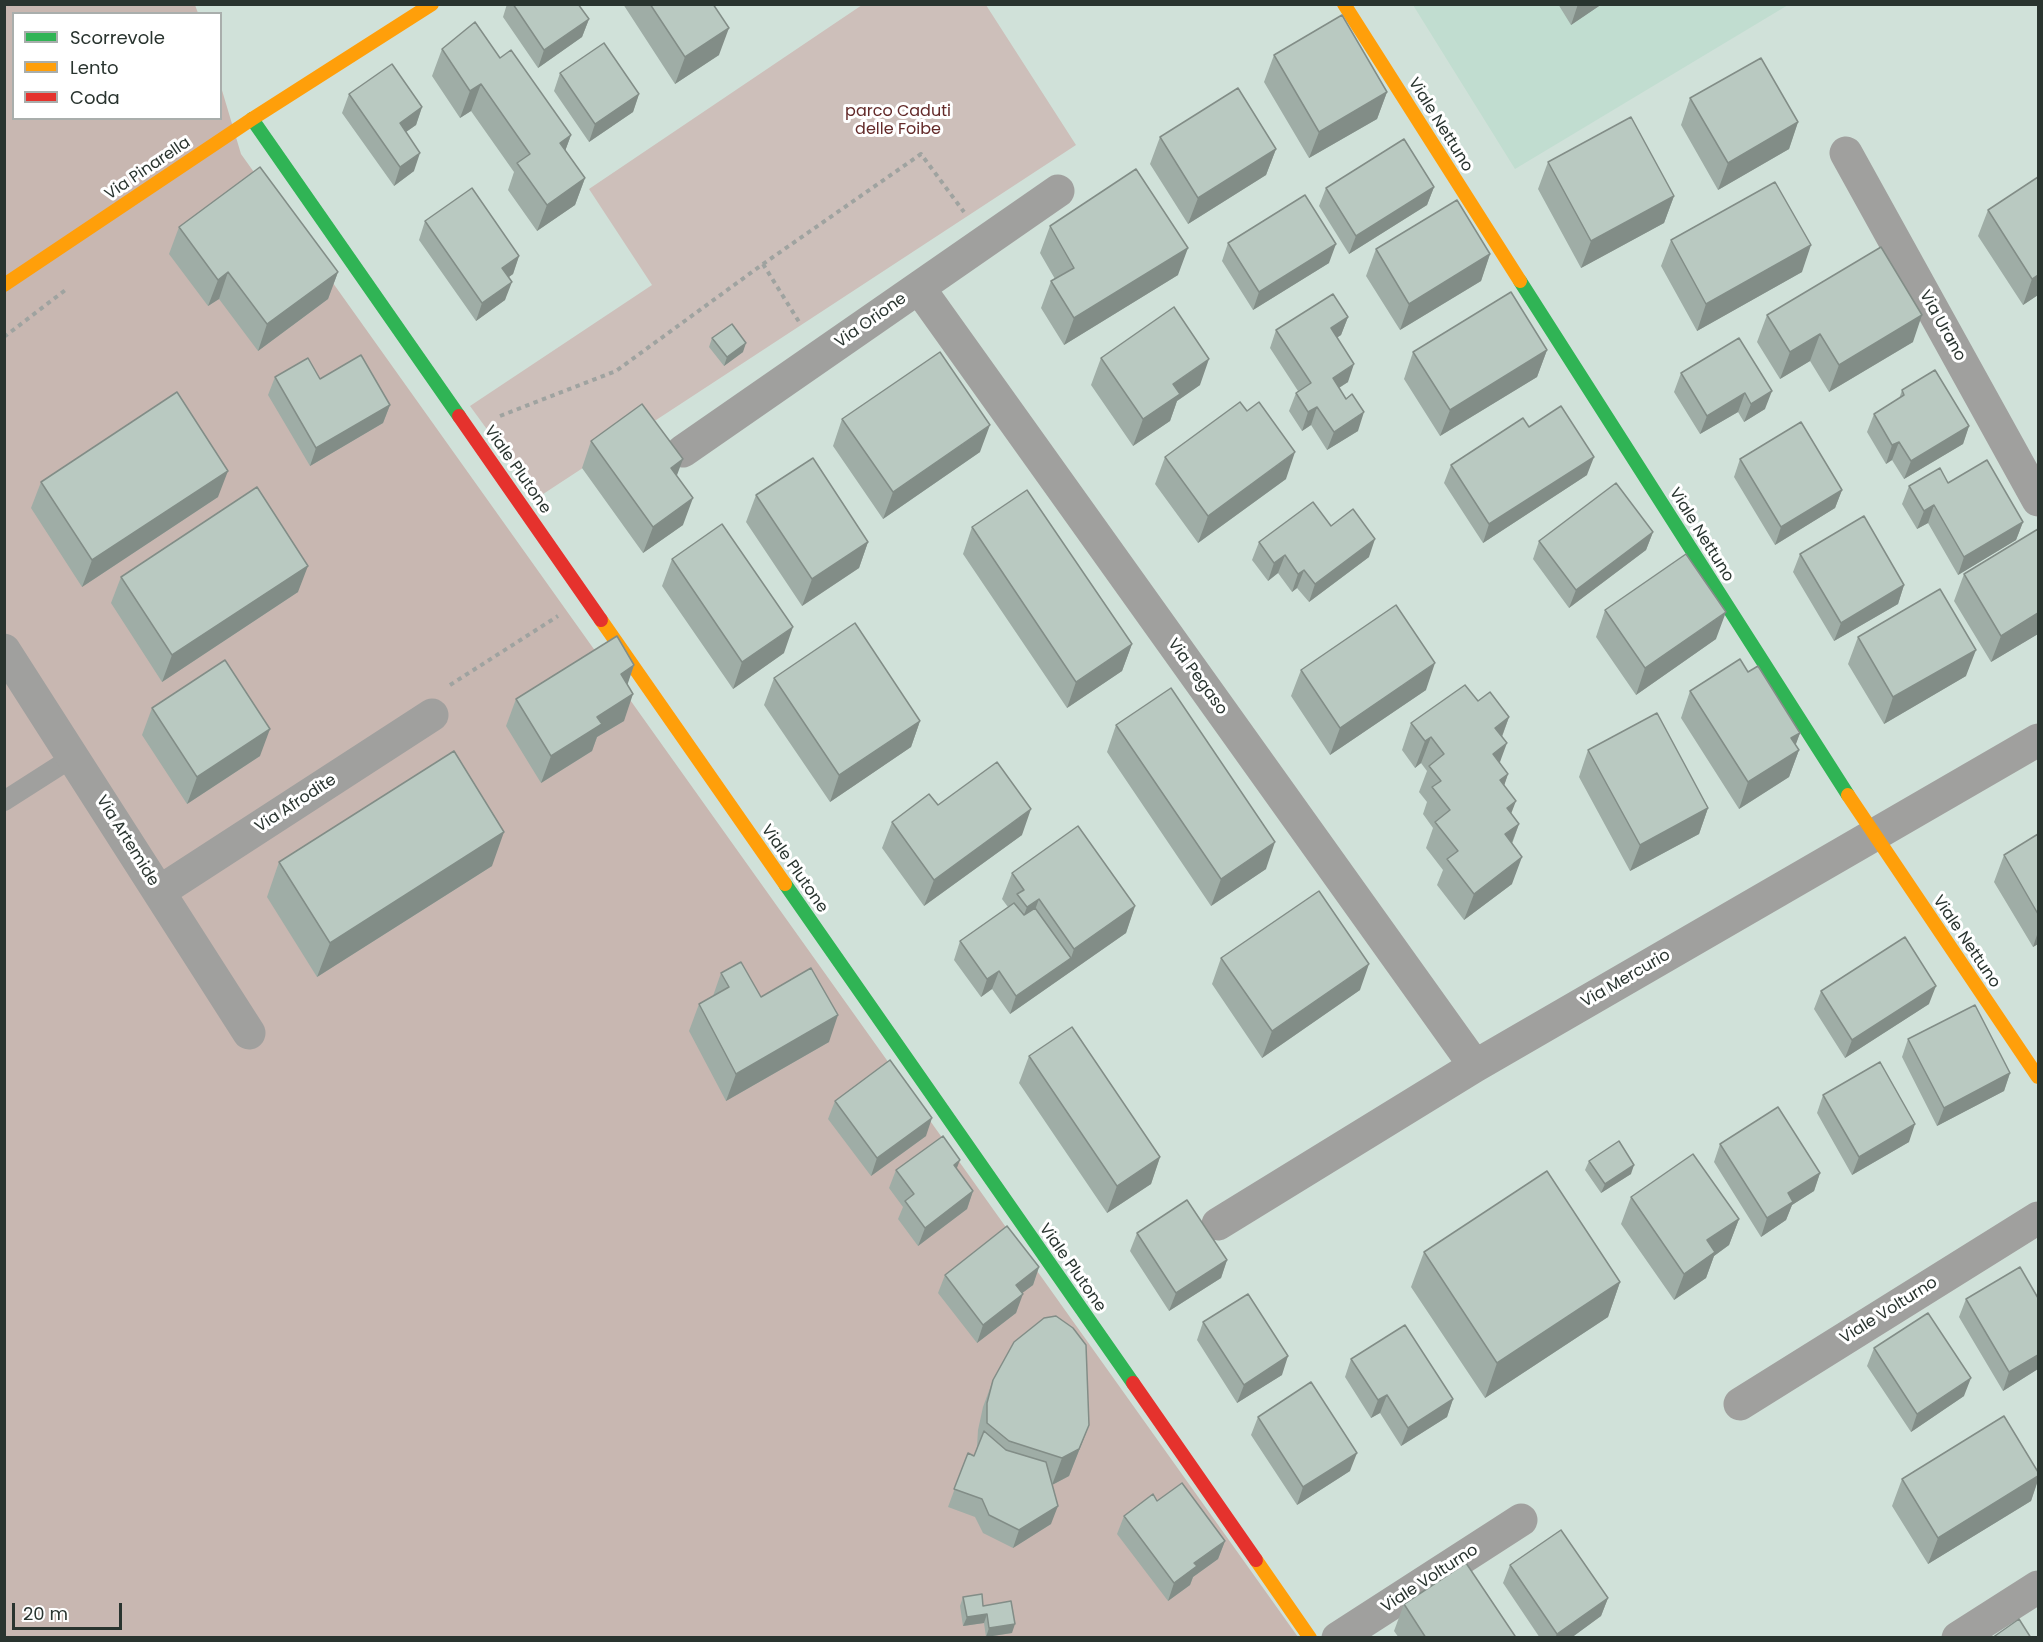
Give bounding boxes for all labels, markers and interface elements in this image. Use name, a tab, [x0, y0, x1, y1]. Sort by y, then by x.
legend	[12, 12, 222, 120]
text: Scorrevole	[70, 25, 165, 50]
text: Lento	[70, 55, 119, 80]
street label: Viale Nettuno	[1403, 74, 1477, 176]
text: Coda	[70, 85, 120, 110]
park label: parco Caduti delle Foibe	[845, 102, 951, 140]
street label: Via Pinarella	[102, 133, 194, 205]
street label: Via Urano	[1915, 287, 1969, 365]
street label: Via Orione	[832, 289, 910, 353]
street label: Viale Plutone	[479, 422, 555, 518]
street label: Viale Nettuno	[1664, 484, 1738, 586]
street label: Via Pegaso	[1163, 635, 1231, 719]
street label: Via Afrodite	[252, 771, 340, 837]
street label: Via Artemide	[91, 792, 163, 890]
street label: Viale Plutone	[756, 821, 832, 917]
street label: Viale Nettuno	[1928, 892, 2004, 992]
street label: Via Mercurio	[1578, 946, 1674, 1012]
street label: Viale Plutone	[1034, 1220, 1110, 1316]
street label: Viale Volturno	[1837, 1273, 1941, 1349]
street label: Viale Volturno	[1378, 1541, 1482, 1617]
scale bar	[15, 1591, 124, 1629]
text: 20 m	[23, 1601, 68, 1626]

